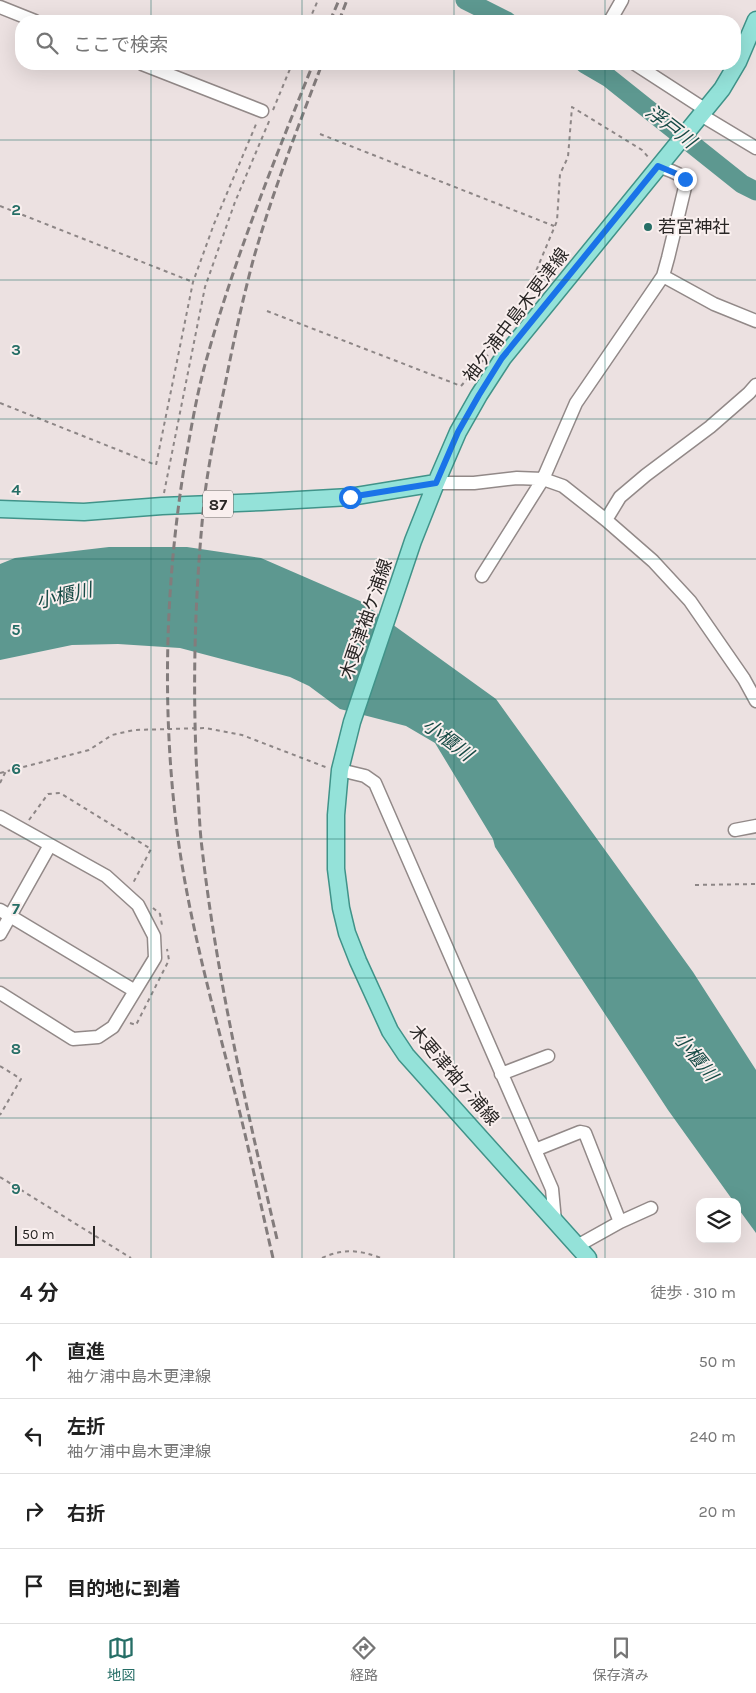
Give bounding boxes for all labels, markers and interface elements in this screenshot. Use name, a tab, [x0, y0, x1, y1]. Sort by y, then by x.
search box	[15, 15, 741, 70]
icon: search	[33, 29, 61, 57]
text: ここで検索	[73, 34, 168, 56]
water label: 浮戸川	[641, 101, 701, 154]
route end	[674, 168, 697, 191]
text: 2	[11, 200, 21, 219]
place label: 若宮神社	[658, 216, 730, 238]
marker: 若宮神社	[642, 221, 654, 233]
street label: 袖ケ浦中島木更津線	[458, 244, 574, 386]
text: 3	[11, 340, 21, 359]
text: 4	[11, 480, 21, 499]
route start	[339, 486, 362, 509]
road number: 87	[203, 490, 233, 518]
street label: 木更津袖ケ浦線	[335, 556, 397, 682]
water label: 小櫃川	[34, 578, 96, 613]
text: 5	[11, 620, 21, 639]
water label: 小櫃川	[418, 714, 478, 767]
text: 6	[11, 759, 21, 778]
text: 7	[12, 899, 20, 918]
street label: 木更津袖ヶ浦線	[404, 1020, 504, 1130]
water label: 小櫃川	[669, 1028, 723, 1087]
text: 8	[11, 1039, 21, 1058]
text: 9	[11, 1179, 21, 1198]
map controls	[696, 1198, 741, 1243]
button: layers	[696, 1198, 741, 1243]
scale bar	[15, 1223, 95, 1246]
text: 50 m	[22, 1226, 55, 1243]
text: 4 分	[20, 1281, 59, 1305]
text: 徒歩 · 310 m	[651, 1283, 736, 1302]
text: 直進	[67, 1341, 105, 1363]
icon: ahead	[20, 1347, 48, 1375]
text: 50 m	[699, 1352, 736, 1371]
text: 袖ケ浦中島木更津線	[67, 1367, 211, 1386]
text: 左折	[67, 1416, 105, 1438]
icon: left	[20, 1422, 48, 1450]
text: 240 m	[690, 1427, 736, 1446]
text: 袖ケ浦中島木更津線	[67, 1442, 211, 1461]
icon: right	[20, 1497, 48, 1525]
text: 20 m	[698, 1502, 736, 1521]
text: 右折	[67, 1503, 105, 1525]
icon: arrive	[20, 1572, 48, 1600]
text: 目的地に到着	[67, 1578, 181, 1600]
tab: 地図	[107, 1634, 135, 1684]
tab: 経路	[350, 1634, 378, 1684]
tab: 保存済み	[593, 1634, 649, 1684]

